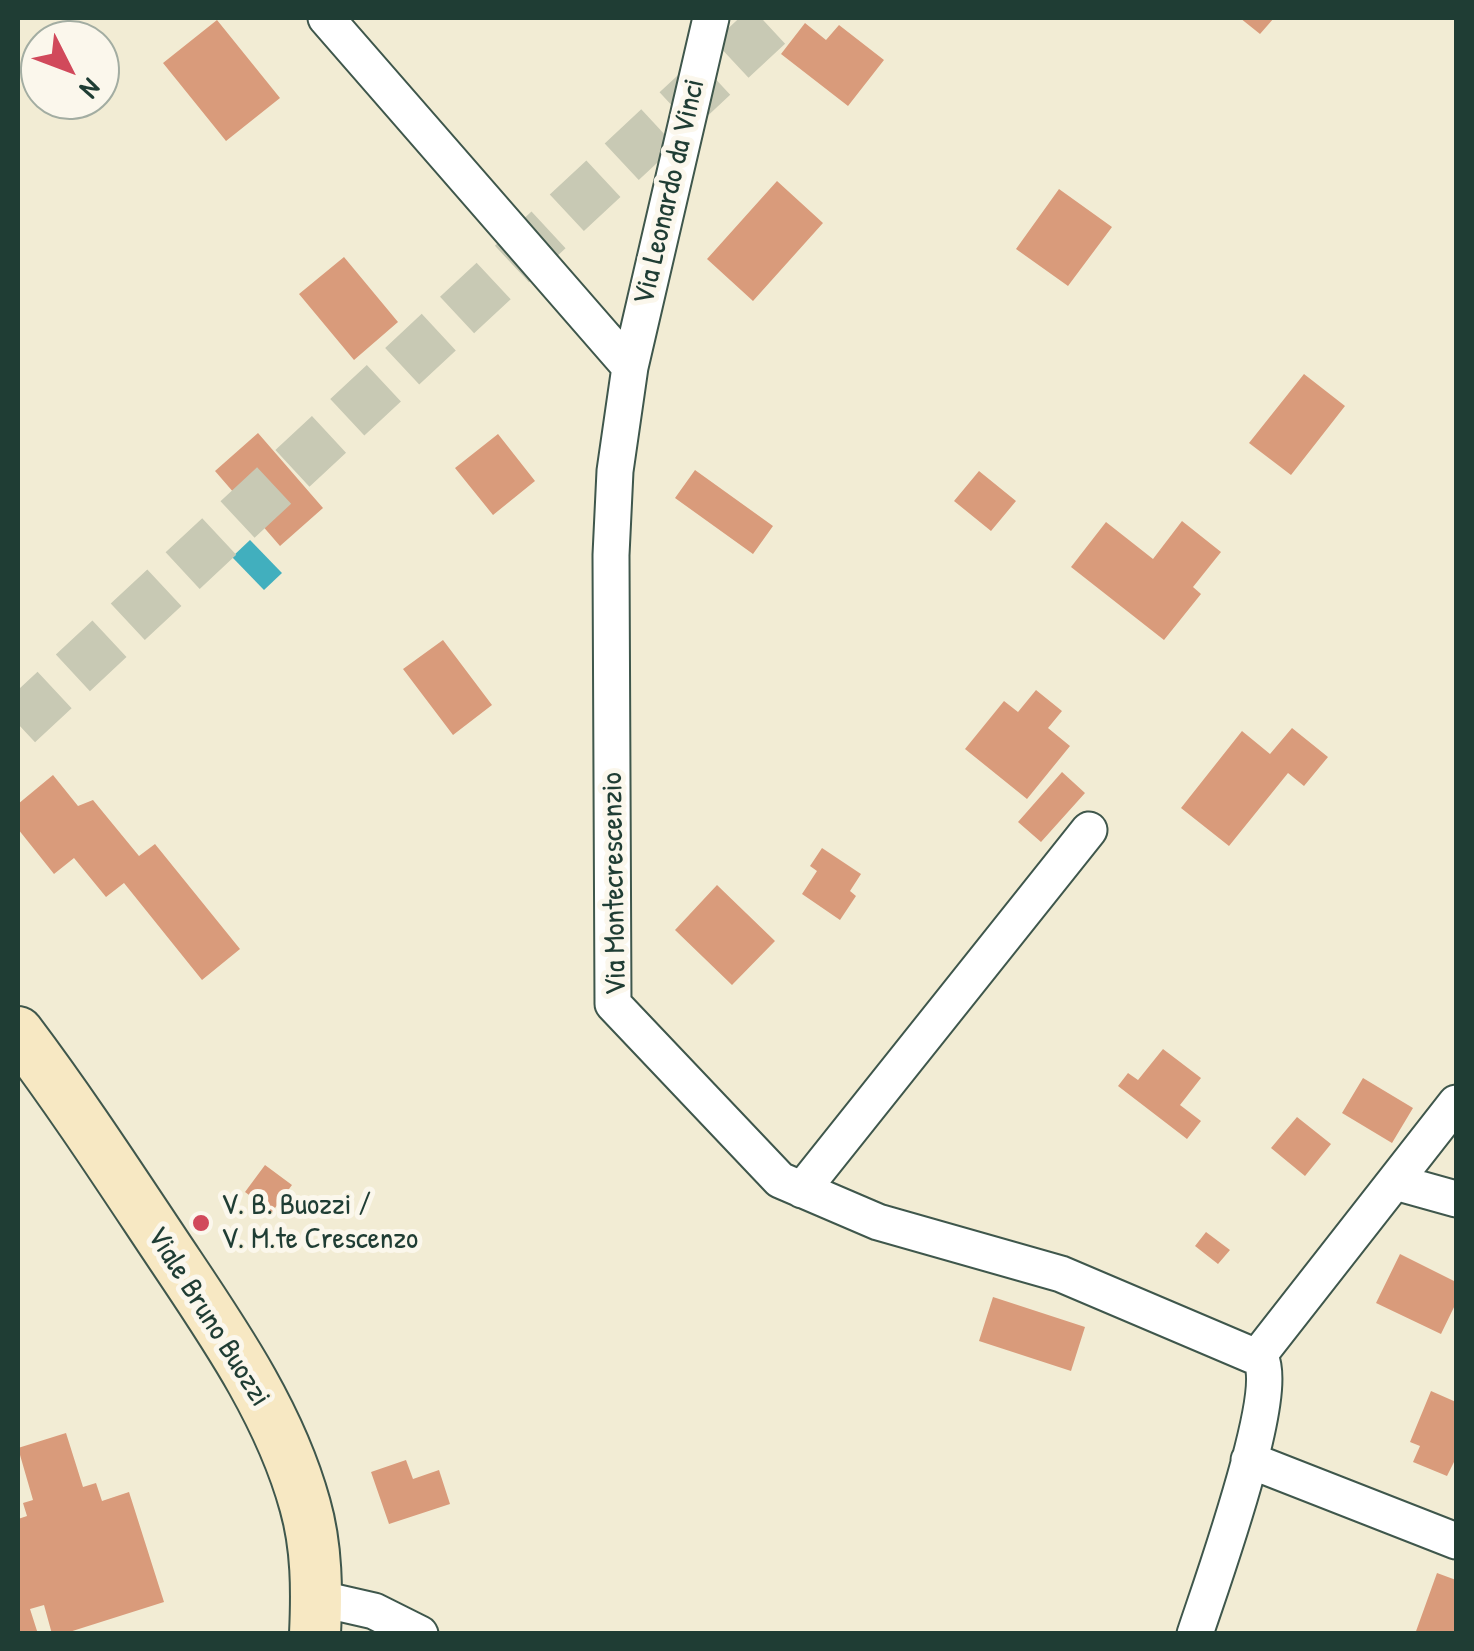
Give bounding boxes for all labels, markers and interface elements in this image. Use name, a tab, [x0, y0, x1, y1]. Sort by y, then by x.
north arrow	[20, 20, 120, 120]
text: N	[72, 70, 110, 107]
street label: Via Leonardo da Vinci	[626, 75, 714, 309]
street label: Via Montecrescenzio	[595, 772, 635, 996]
place label: V. B. Buozzi / V. M.te Crescenzo	[221, 1188, 418, 1258]
marker: V. B. Buozzi / V. M.te Crescenzo	[190, 1212, 212, 1234]
street label: Viale Bruno Buozzi	[138, 1220, 278, 1414]

